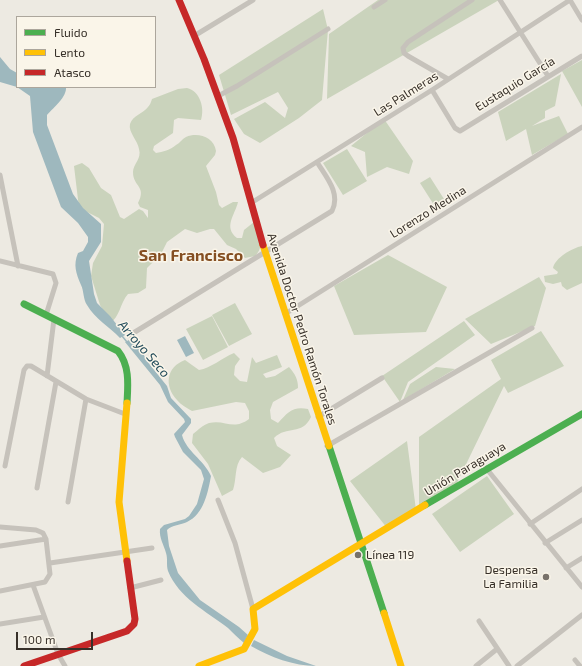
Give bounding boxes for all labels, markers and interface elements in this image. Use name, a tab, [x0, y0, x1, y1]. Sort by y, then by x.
legend	[16, 16, 156, 88]
text: Fluido	[54, 25, 88, 39]
text: Lento	[54, 45, 85, 59]
street label: Eustaquio García	[473, 54, 557, 114]
text: Atasco	[54, 65, 91, 79]
street label: Las Palmeras	[371, 69, 441, 119]
street label: Lorenzo Medina	[387, 183, 469, 241]
street label: Avenida Doctor Pedro Ramón Torales	[264, 231, 340, 427]
district label: San Francisco	[139, 246, 243, 266]
water label: Arroyo Seco	[115, 317, 173, 381]
street label: Unión Paraguaya	[422, 439, 508, 499]
place label: Línea 119	[366, 548, 414, 562]
marker: Línea 119	[353, 550, 363, 560]
place label: Despensa La Familia	[483, 563, 538, 591]
marker: Despensa La Familia	[541, 572, 551, 582]
scale bar	[18, 624, 95, 650]
text: 100 m	[23, 632, 55, 646]

